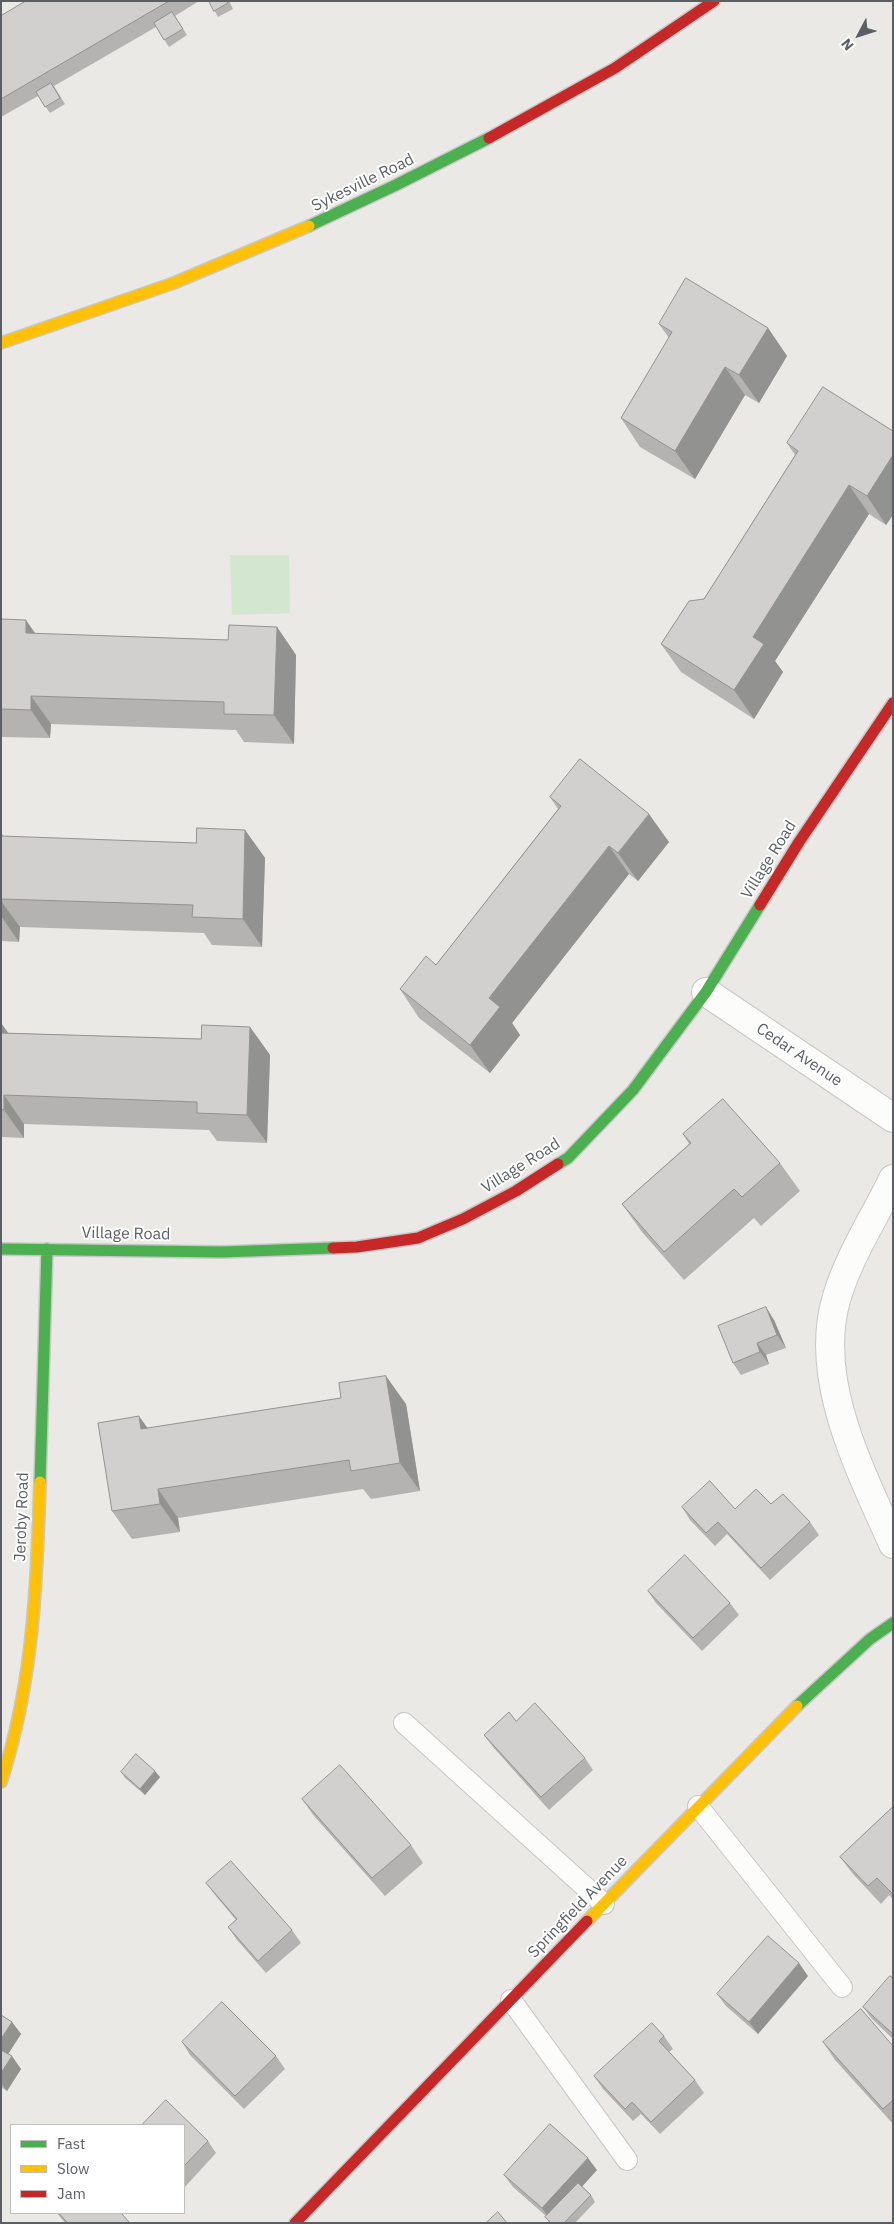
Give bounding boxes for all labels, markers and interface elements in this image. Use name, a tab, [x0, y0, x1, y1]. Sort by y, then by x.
north arrow	[834, 10, 884, 60]
text: N	[837, 35, 858, 54]
street label: Sykesville Road	[309, 150, 417, 216]
street label: Village Road	[737, 817, 801, 903]
street label: Cedar Avenue	[752, 1019, 846, 1091]
street label: Village Road	[478, 1134, 564, 1198]
street label: Village Road	[82, 1224, 170, 1244]
street label: Jeroby Road	[11, 1472, 33, 1562]
street label: Springfield Avenue	[524, 1852, 632, 1962]
legend	[10, 2124, 185, 2214]
text: Fast	[57, 2134, 85, 2153]
text: Slow	[57, 2159, 90, 2178]
text: Jam	[57, 2184, 86, 2203]

